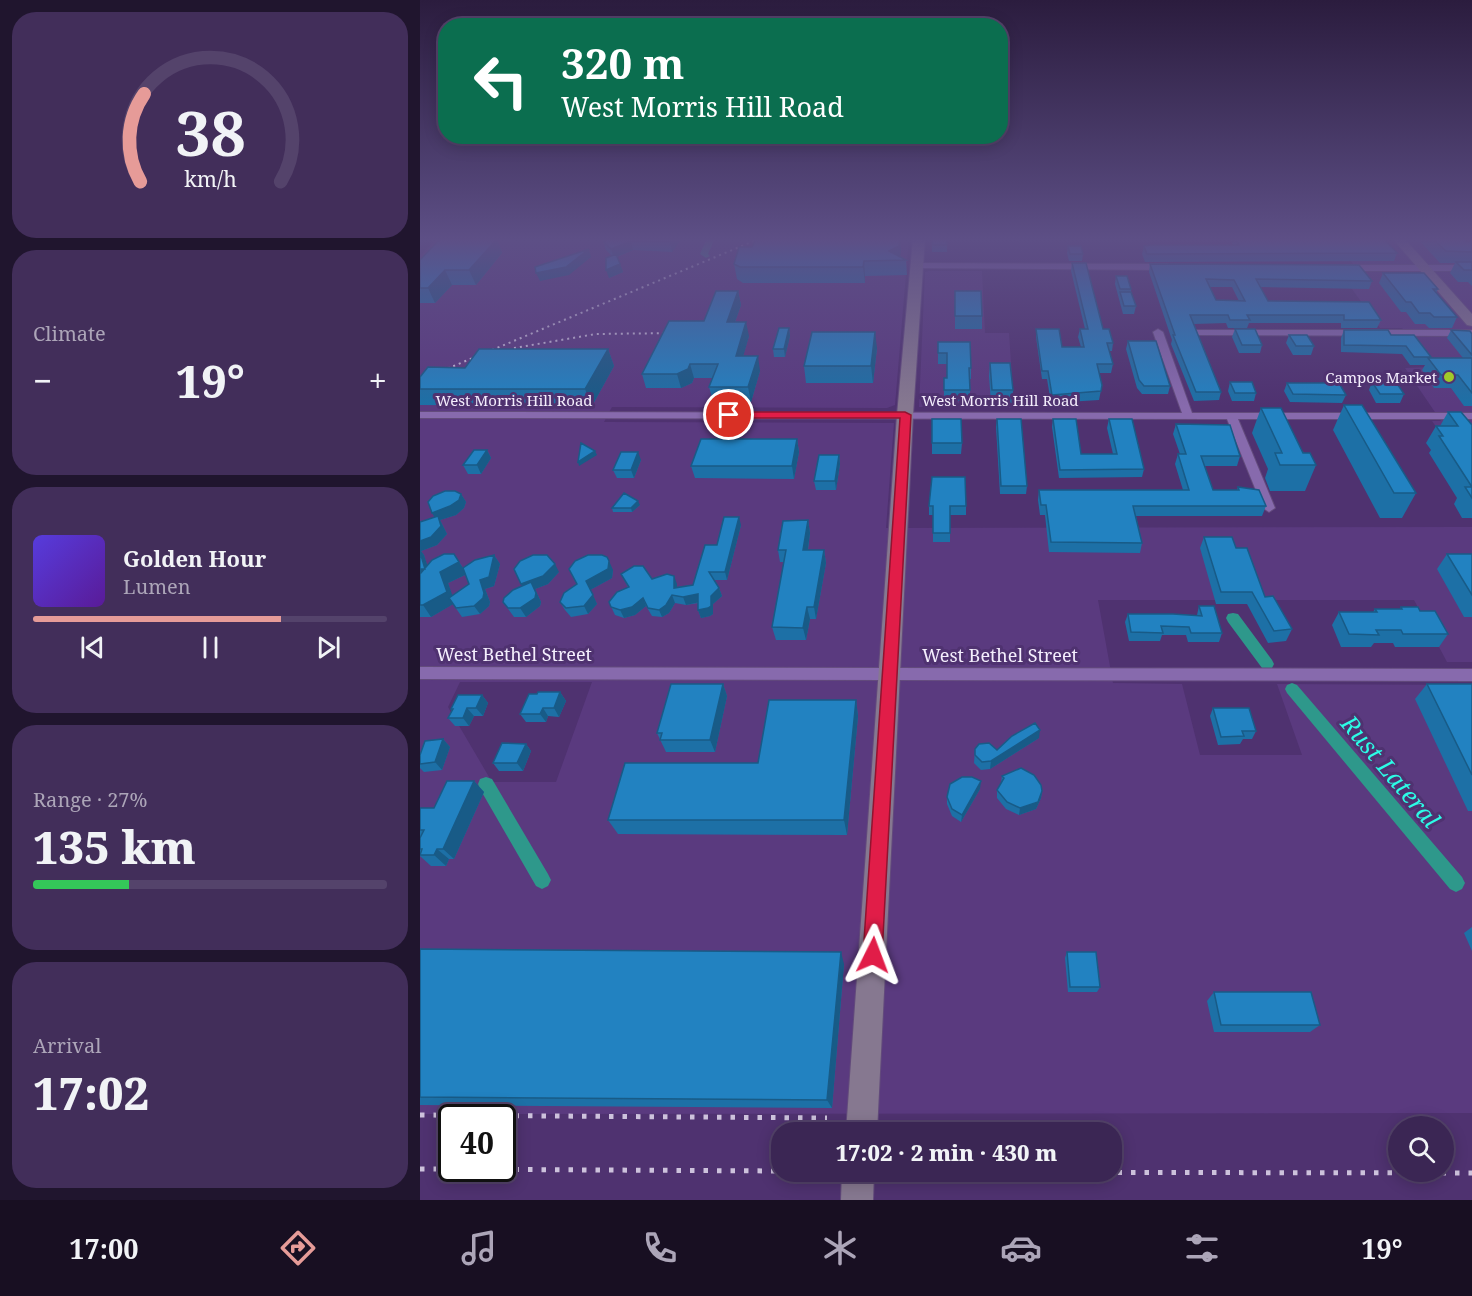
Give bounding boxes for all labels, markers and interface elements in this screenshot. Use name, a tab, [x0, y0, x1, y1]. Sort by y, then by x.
text: 320 m	[561, 34, 685, 91]
icon: left	[462, 42, 540, 120]
text: West Morris Hill Road	[561, 88, 844, 125]
text: 38	[175, 89, 245, 174]
text: km/h	[184, 164, 237, 193]
text: Climate	[33, 320, 106, 347]
text: 19°	[176, 350, 245, 411]
text: −	[33, 358, 52, 403]
text: +	[369, 358, 387, 403]
place label: Campos Market	[1325, 367, 1437, 387]
marker: Campos Market	[1442, 370, 1456, 384]
pin	[703, 389, 754, 440]
street label: West Morris Hill Road	[435, 390, 593, 410]
street label: West Morris Hill Road	[921, 390, 1079, 410]
icon: arrive	[712, 398, 745, 431]
text: Golden Hour	[123, 543, 266, 573]
text: Lumen	[123, 573, 191, 600]
icon: previous	[76, 631, 109, 664]
icon: pause	[194, 631, 227, 664]
icon: next	[312, 631, 345, 664]
street label: West Bethel Street	[436, 642, 592, 666]
street label: West Bethel Street	[922, 643, 1078, 667]
water label: Rust Lateral	[1333, 707, 1448, 835]
text: Range · 27%	[33, 786, 147, 813]
text: 135 km	[33, 816, 196, 877]
position arrow	[841, 923, 905, 987]
text: Arrival	[33, 1032, 101, 1059]
text: 17:02	[33, 1062, 149, 1123]
speed limit sign: 40	[438, 1104, 516, 1182]
map controls	[1388, 1116, 1454, 1182]
button: search	[1388, 1116, 1454, 1182]
text: 17:02 · 2 min · 430 m	[836, 1137, 1057, 1167]
icon: directions	[277, 1227, 319, 1269]
icon: music	[458, 1227, 500, 1269]
icon: phone	[639, 1227, 681, 1269]
icon: climate	[819, 1227, 861, 1269]
icon: car	[1000, 1227, 1042, 1269]
icon: filters	[1181, 1227, 1223, 1269]
text: 17:00	[69, 1230, 139, 1267]
text: 19°	[1361, 1230, 1403, 1267]

